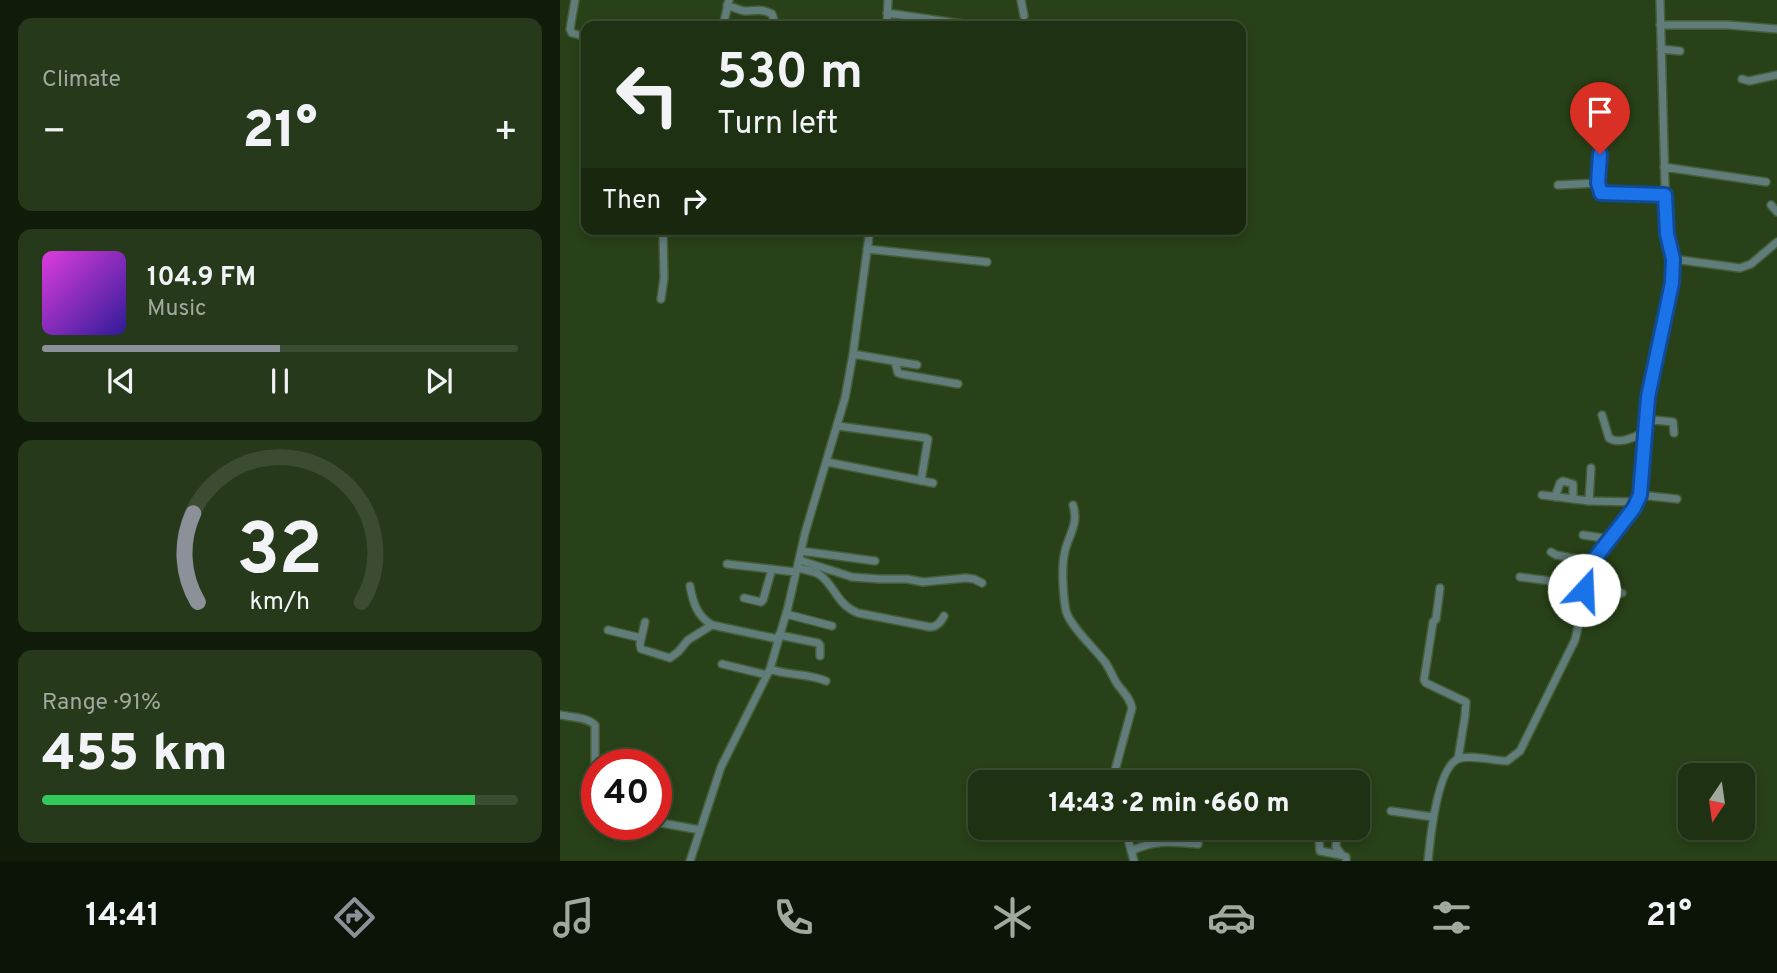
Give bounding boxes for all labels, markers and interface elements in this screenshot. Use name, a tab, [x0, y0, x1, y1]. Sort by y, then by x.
text: 530 m	[717, 44, 863, 106]
icon: left	[602, 49, 693, 140]
text: Climate	[42, 66, 121, 95]
pin	[1570, 82, 1630, 154]
icon: arrive	[1581, 93, 1619, 131]
text: 21°	[243, 100, 317, 166]
text: Turn left	[717, 105, 838, 145]
text: −	[42, 109, 67, 158]
text: +	[493, 109, 518, 158]
icon: right	[675, 182, 713, 220]
text: Then	[602, 185, 661, 218]
text: 104.9 FM	[147, 262, 256, 295]
text: Music	[147, 295, 207, 324]
icon: previous	[102, 362, 140, 400]
icon: pause	[261, 362, 299, 400]
icon: next	[420, 362, 458, 400]
text: 32	[237, 508, 323, 600]
position arrow	[1547, 553, 1621, 627]
text: km/h	[250, 587, 310, 619]
text: Range · 91%	[42, 689, 161, 718]
text: 455 km	[42, 723, 228, 789]
speed limit sign: 40	[581, 749, 672, 840]
north arrow	[1678, 763, 1755, 840]
map controls	[1678, 763, 1755, 840]
text: 14:43 · 2 min · 660 m	[1048, 788, 1290, 821]
icon: directions	[330, 893, 379, 942]
icon: music	[549, 893, 598, 942]
icon: phone	[769, 893, 818, 942]
icon: climate	[988, 893, 1037, 942]
icon: car	[1207, 893, 1256, 942]
icon: filters	[1427, 893, 1476, 942]
text: 14:41	[85, 897, 160, 937]
text: 21°	[1646, 897, 1692, 937]

